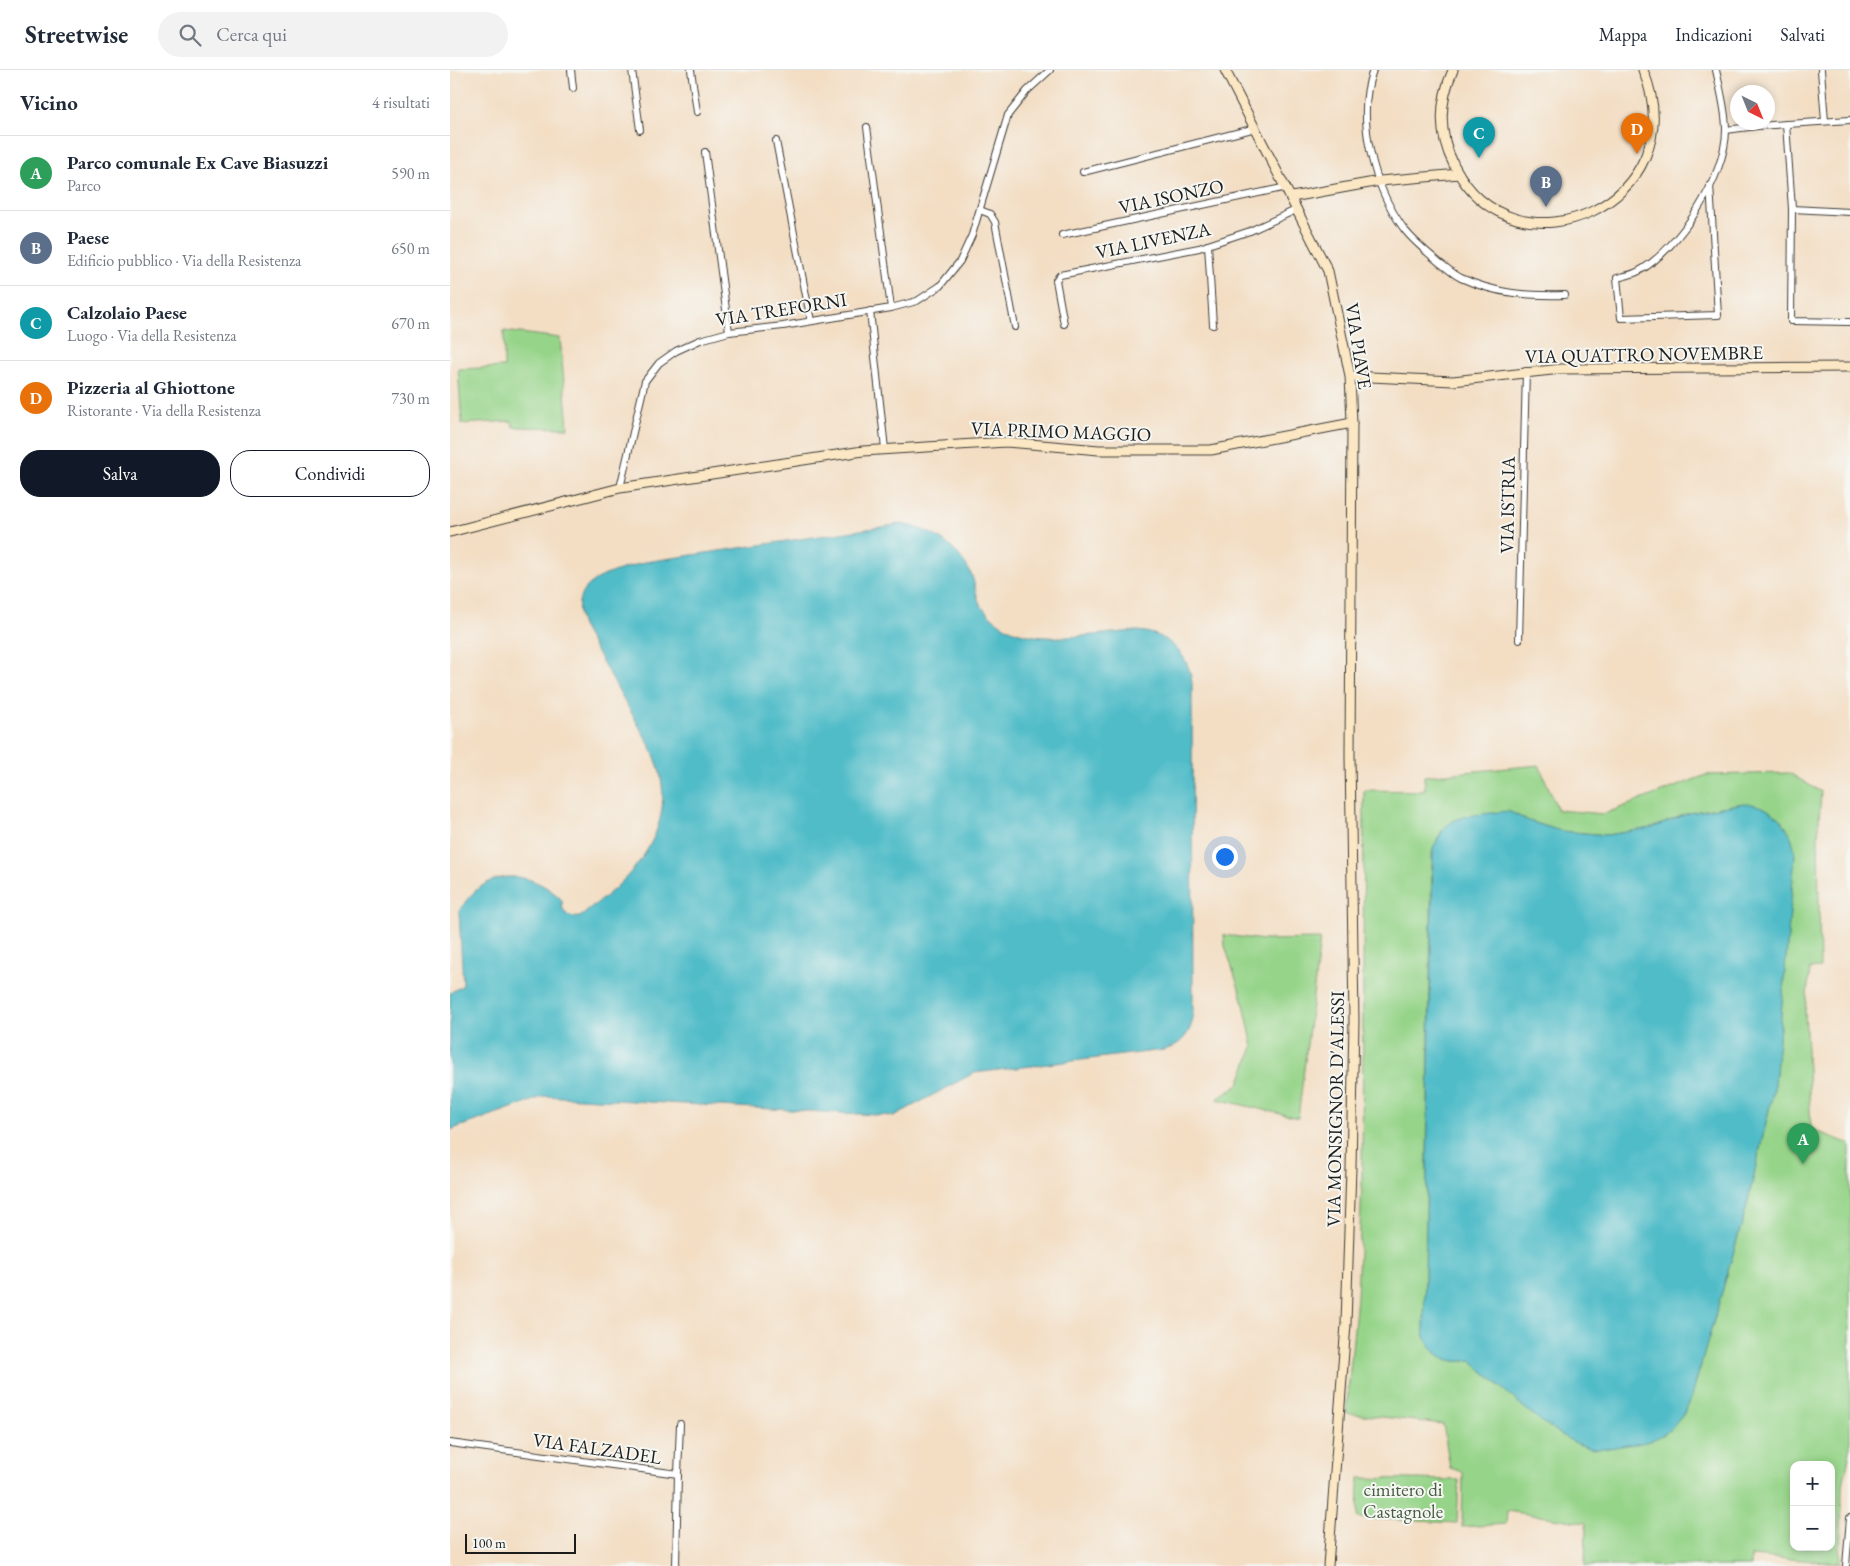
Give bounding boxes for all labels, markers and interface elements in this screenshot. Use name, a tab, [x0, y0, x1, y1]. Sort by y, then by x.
search box	[158, 12, 508, 57]
text: Streetwise	[25, 19, 128, 50]
icon: search	[176, 21, 204, 49]
text: Cerca qui	[216, 22, 287, 47]
text: Mappa	[1599, 23, 1647, 46]
text: Indicazioni	[1675, 23, 1752, 46]
text: Salvati	[1780, 23, 1825, 46]
north arrow	[1730, 85, 1775, 130]
text: Vicino	[20, 89, 78, 116]
text: 4 risultati	[372, 92, 430, 113]
pin: D	[1621, 113, 1653, 154]
pin: C	[1463, 117, 1495, 158]
text: Parco comunale Ex Cave Biasuzzi	[67, 150, 328, 175]
text: A	[30, 163, 42, 184]
text: 590 m	[391, 163, 430, 184]
pin: B	[1530, 166, 1562, 207]
street label: VIA ISONZO	[1116, 173, 1226, 220]
text: Parco	[67, 175, 101, 196]
street label: VIA LIVENZA	[1093, 216, 1214, 265]
text: Paese	[67, 225, 109, 250]
text: B	[31, 238, 41, 259]
text: 650 m	[391, 238, 430, 259]
text: Edificio pubblico · Via della Resistenza	[67, 250, 302, 271]
street label: VIA TREFORNI	[714, 287, 849, 332]
text: Calzolaio Paese	[67, 300, 187, 325]
street label: VIA PIAVE	[1339, 301, 1378, 391]
text: C	[30, 313, 42, 334]
text: 670 m	[391, 313, 430, 334]
text: Luogo · Via della Resistenza	[67, 325, 237, 346]
street label: VIA QUATTRO NOVEMBRE	[1525, 340, 1764, 369]
text: Pizzeria al Ghiottone	[67, 375, 235, 400]
text: D	[30, 388, 42, 409]
text: 730 m	[391, 388, 430, 409]
text: Ristorante · Via della Resistenza	[67, 400, 261, 421]
street label: VIA PRIMO MAGGIO	[970, 416, 1152, 447]
button: Salva	[20, 450, 220, 497]
button: Condividi	[230, 450, 430, 497]
street label: VIA ISTRIA	[1494, 455, 1521, 554]
your location	[1212, 844, 1238, 870]
street label: VIA MONSIGNOR D'ALESSI	[1321, 990, 1350, 1227]
pin: A	[1787, 1123, 1819, 1164]
street label: VIA FALZADEL	[531, 1427, 663, 1470]
map controls	[1790, 1461, 1835, 1551]
button: +	[1790, 1461, 1835, 1506]
park label: cimitero di Castagnole	[1363, 1477, 1443, 1524]
button: −	[1790, 1506, 1835, 1551]
scale bar	[465, 1531, 576, 1554]
text: 100 m	[472, 1534, 506, 1552]

